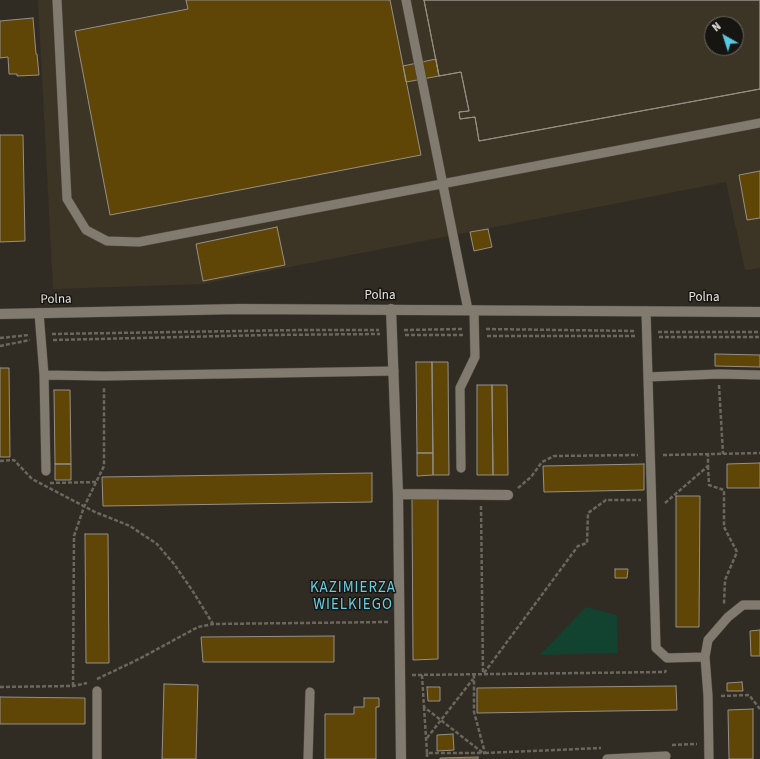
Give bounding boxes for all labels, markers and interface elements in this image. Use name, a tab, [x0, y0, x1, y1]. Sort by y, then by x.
north arrow	[704, 16, 744, 56]
text: N	[709, 19, 724, 35]
street label: Polna	[364, 288, 396, 304]
street label: Polna	[688, 290, 720, 306]
street label: Polna	[40, 292, 72, 308]
district label: KAZIMIERZA WIELKIEGO	[310, 580, 396, 615]

